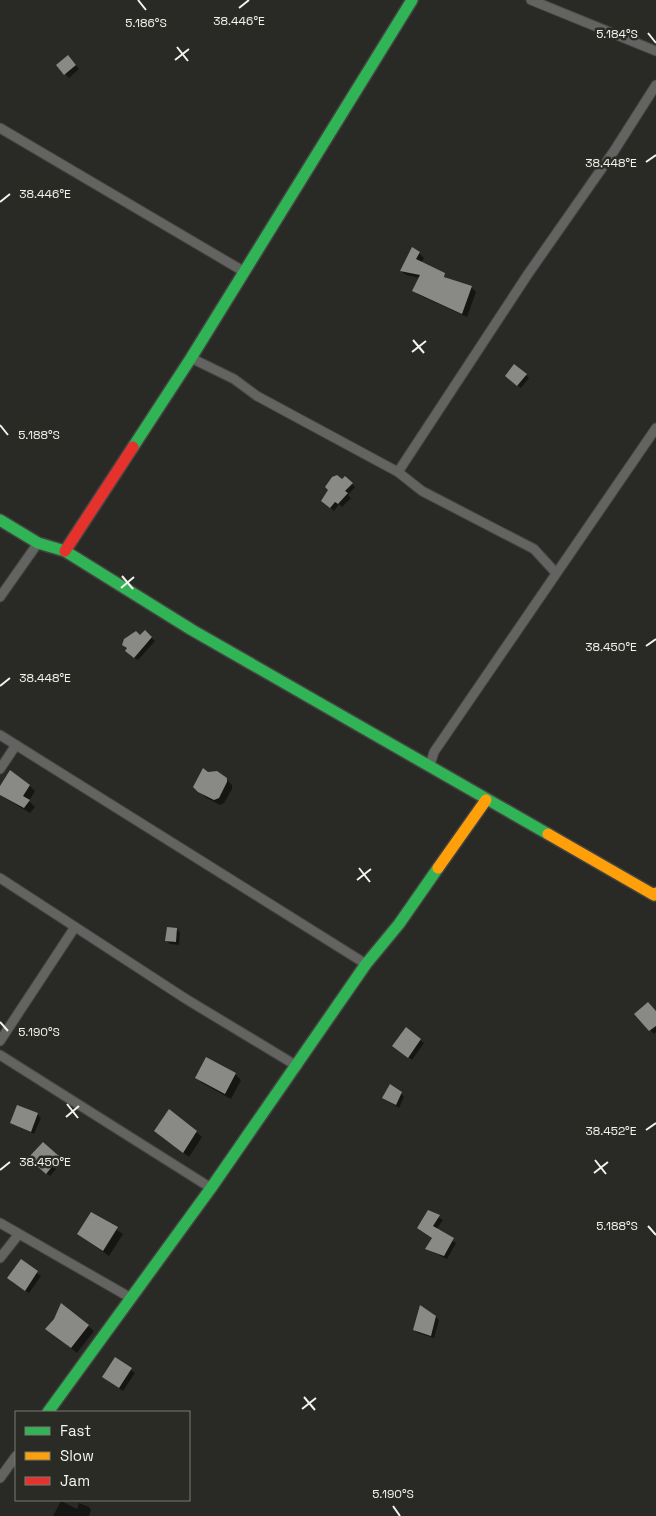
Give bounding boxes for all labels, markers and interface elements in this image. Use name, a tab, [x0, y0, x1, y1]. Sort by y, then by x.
text: 38.446°E	[213, 13, 265, 29]
text: 5.186°S	[125, 15, 167, 31]
text: 5.184°S	[596, 26, 638, 42]
text: 38.448°E	[585, 155, 637, 171]
text: 38.446°E	[19, 186, 71, 202]
text: 5.188°S	[18, 427, 60, 443]
text: 38.450°E	[585, 639, 637, 655]
text: 38.448°E	[19, 670, 71, 686]
text: 5.190°S	[18, 1024, 60, 1040]
text: 38.452°E	[586, 1123, 637, 1139]
text: 38.450°E	[19, 1154, 71, 1170]
text: 5.188°S	[596, 1218, 638, 1234]
legend	[15, 1411, 190, 1501]
text: Fast	[60, 1421, 91, 1440]
text: Slow	[60, 1446, 94, 1465]
text: Jam	[60, 1471, 90, 1490]
text: 5.190°S	[372, 1486, 414, 1502]

